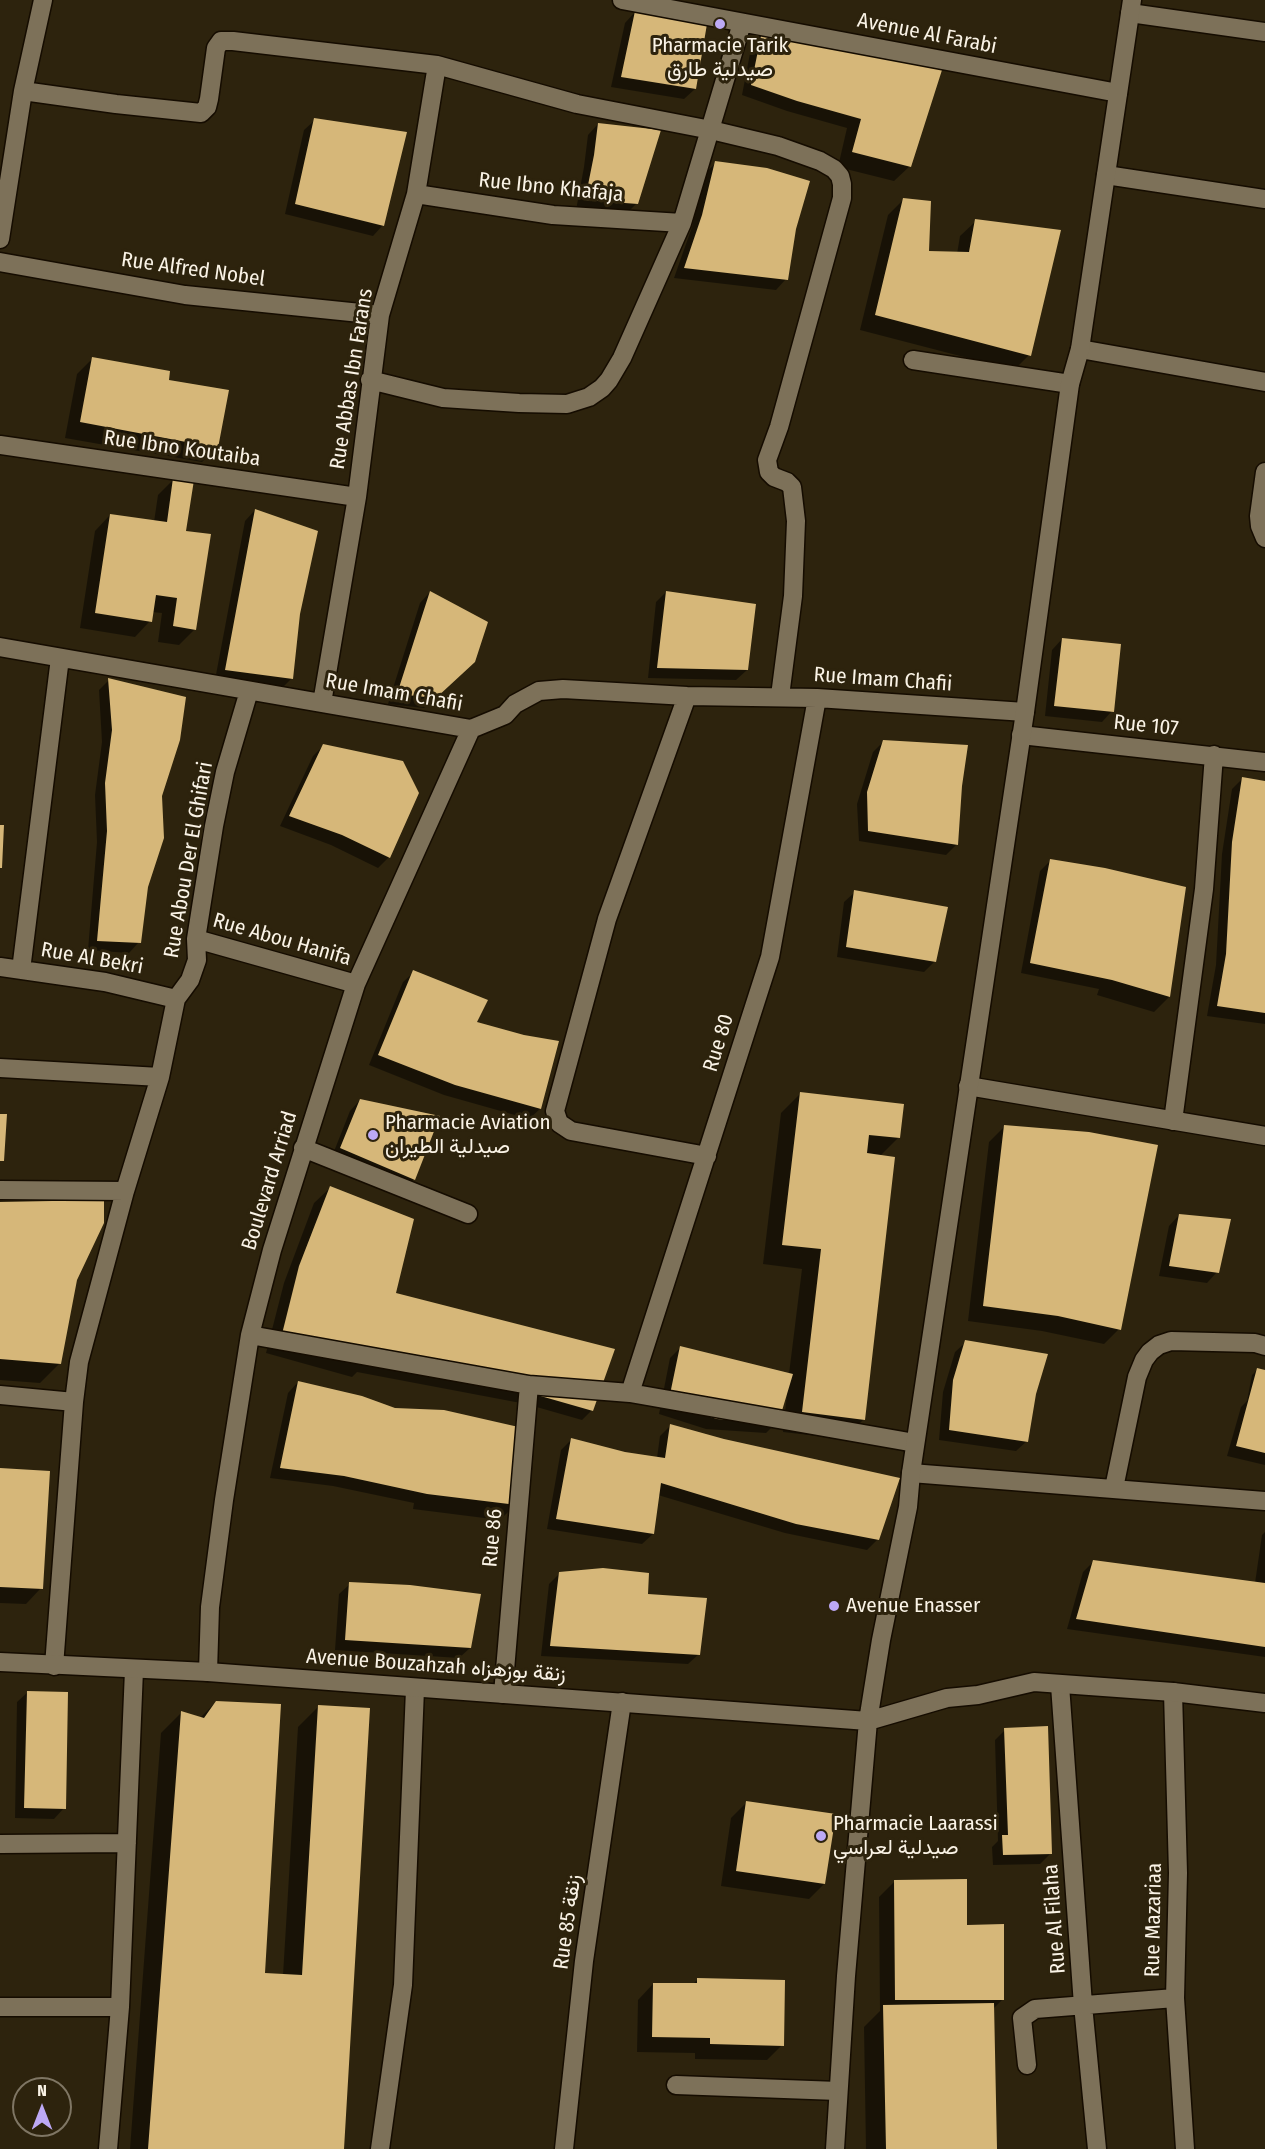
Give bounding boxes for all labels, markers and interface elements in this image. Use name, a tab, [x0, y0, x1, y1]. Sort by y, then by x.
street label: Avenue Al Farabi	[855, 8, 999, 60]
marker: Pharmacie Tarik صيدلية طارق	[713, 17, 727, 31]
place label: Pharmacie Tarik صيدلية طارق	[652, 33, 788, 83]
street label: Rue Ibno Khafaja	[477, 168, 625, 208]
street label: Rue Alfred Nobel	[119, 247, 267, 293]
street label: Rue Abbas Ibn Farans	[325, 287, 379, 471]
street label: Rue Ibno Koutaiba	[102, 426, 262, 472]
street label: Rue Imam Chafii	[813, 663, 953, 697]
street label: Rue Imam Chafii	[323, 669, 465, 717]
street label: Rue 107	[1112, 710, 1180, 742]
street label: Rue Abou Der El Ghifari	[159, 760, 219, 960]
street label: Rue Abou Hanifa	[210, 908, 354, 972]
street label: Rue Al Bekri	[39, 938, 145, 980]
street label: Rue 80	[698, 1011, 740, 1075]
street label: Boulevard Arriad	[237, 1108, 303, 1254]
place label: Pharmacie Aviation صيدلية الطيران	[385, 1110, 551, 1160]
marker: Pharmacie Aviation صيدلية الطيران	[366, 1128, 380, 1142]
street label: Rue 86	[478, 1508, 508, 1568]
place label: Avenue Enasser	[846, 1593, 980, 1619]
marker: Avenue Enasser	[827, 1599, 841, 1613]
street label: Avenue Bouzahzah زنقة بوزهزاه	[305, 1644, 567, 1688]
place label: Pharmacie Laarassi صيدلية لعراسي	[833, 1811, 998, 1861]
marker: Pharmacie Laarassi صيدلية لعراسي	[814, 1829, 828, 1843]
street label: Rue Al Filaha	[1039, 1863, 1071, 1975]
street label: Rue Mazariaa	[1140, 1863, 1168, 1977]
street label: Rue 85 زنقة	[549, 1873, 587, 1971]
north arrow	[12, 2077, 72, 2137]
text: N	[37, 2081, 47, 2100]

